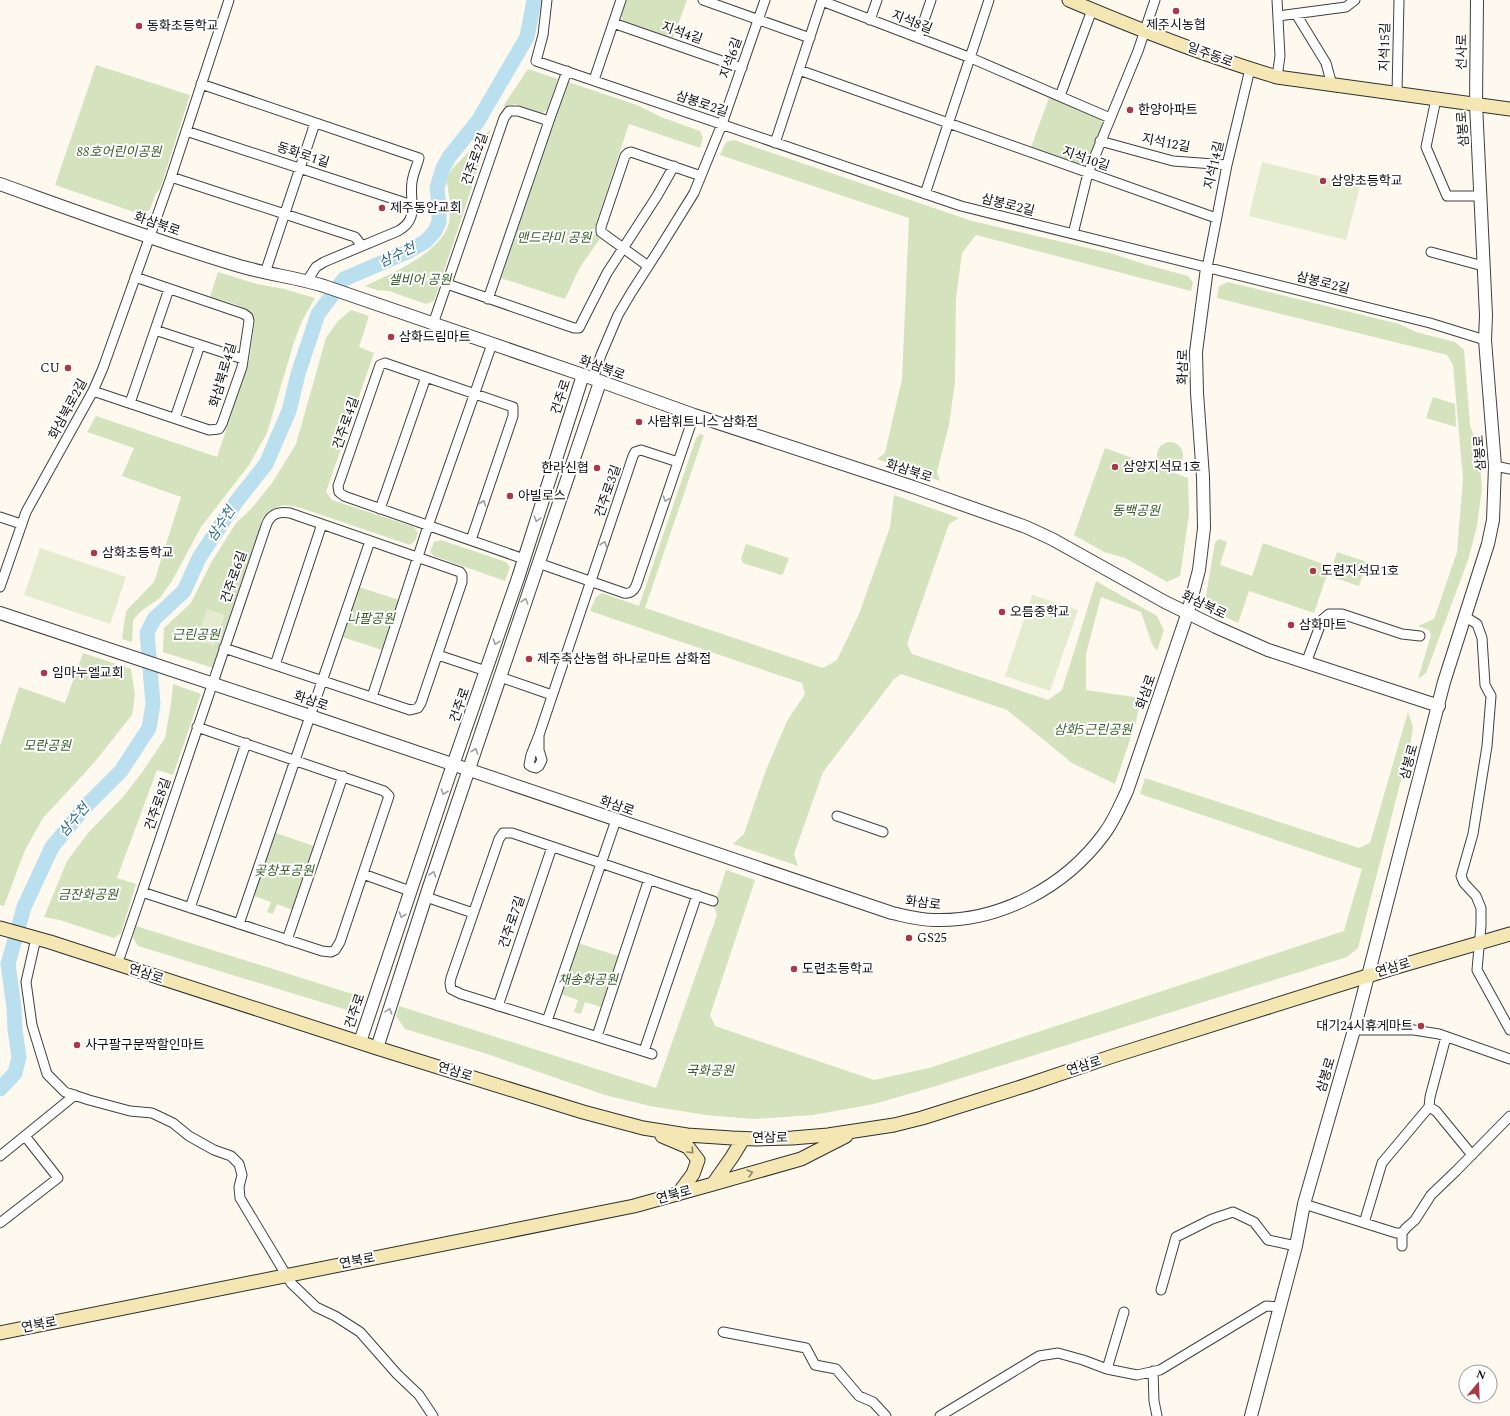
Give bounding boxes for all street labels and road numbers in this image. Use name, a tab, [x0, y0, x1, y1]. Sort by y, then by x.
street label: 지석8길	[889, 5, 935, 39]
street label: 지석4길	[659, 17, 705, 49]
street label: 지석15길	[1375, 22, 1395, 72]
street label: 선사로	[1452, 34, 1472, 70]
street label: 지석6길	[715, 35, 747, 81]
street label: 일주동로	[1184, 37, 1236, 73]
street label: 삼봉로2길	[673, 86, 731, 122]
street label: 삼봉로	[1452, 110, 1474, 148]
street label: 지석12길	[1140, 129, 1192, 157]
street label: 건주로2길	[457, 130, 493, 188]
street label: 동화로1길	[274, 137, 332, 173]
street label: 지석14길	[1199, 139, 1229, 191]
street label: 지석10길	[1060, 142, 1112, 176]
street label: 삼봉로2길	[979, 189, 1037, 221]
street label: 화삼북로	[131, 207, 183, 241]
street label: 삼봉로2길	[1294, 267, 1352, 299]
street label: 화삼북로4길	[204, 340, 242, 410]
street label: 화삼로	[1173, 349, 1193, 385]
street label: 화삼북로	[576, 350, 628, 386]
street label: 화삼북로2길	[44, 375, 92, 443]
street label: 건주로	[546, 377, 576, 417]
street label: 건주로4길	[328, 394, 364, 452]
street label: 삼봉로	[1469, 434, 1491, 472]
street label: 화삼북로	[883, 454, 935, 488]
street label: 건주로3길	[590, 462, 626, 520]
street label: 건주로6길	[216, 548, 252, 606]
street label: 화삼북로	[1178, 586, 1230, 624]
street label: 화삼로	[1131, 672, 1161, 712]
street label: 건주로	[445, 685, 475, 725]
street label: 화삼로	[291, 686, 331, 716]
street label: 삼봉로	[1395, 742, 1423, 782]
street label: 건주로8길	[140, 775, 176, 833]
street label: 화삼로	[597, 791, 637, 821]
street label: 화삼로	[904, 891, 942, 915]
street label: 건주로7길	[494, 893, 530, 951]
street label: 연삼로	[1373, 953, 1413, 983]
street label: 연삼로	[126, 959, 166, 989]
street label: 건주로	[340, 991, 370, 1031]
street label: 연삼로	[1064, 1051, 1104, 1081]
street label: 삼봉로	[1311, 1055, 1341, 1095]
street label: 연삼로	[435, 1057, 475, 1087]
street label: 연삼로	[752, 1128, 788, 1148]
street label: 연북로	[654, 1180, 694, 1210]
street label: 연북로	[337, 1248, 377, 1274]
street label: 연북로	[19, 1312, 59, 1338]

